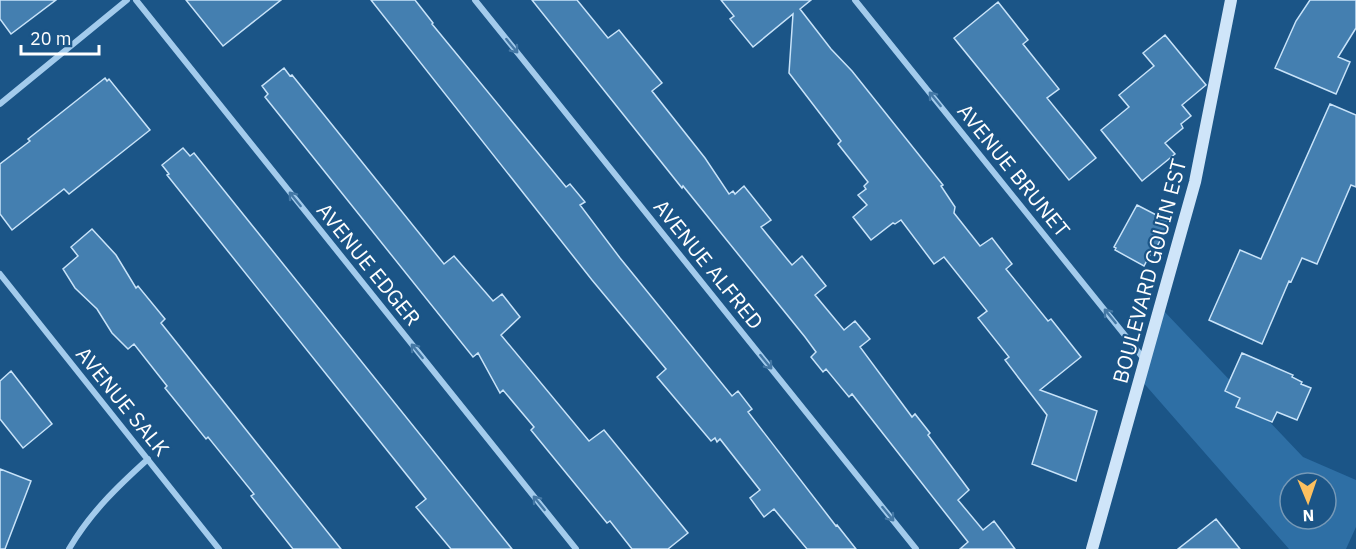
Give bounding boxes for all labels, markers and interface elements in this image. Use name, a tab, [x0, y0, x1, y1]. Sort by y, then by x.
scale bar	[21, 18, 99, 56]
text: 20 m	[30, 27, 72, 50]
one-way arrow	[506, 37, 519, 53]
one-way arrow	[928, 91, 941, 107]
street label: AVENUE BRUNET	[951, 97, 1077, 243]
street label: BOULEVARD GOUIN EST	[1106, 156, 1192, 386]
one-way arrow	[289, 191, 302, 207]
street label: AVENUE ALFRED	[648, 193, 770, 335]
street label: AVENUE EDGER	[311, 197, 427, 331]
one-way arrow	[1103, 308, 1116, 324]
street label: AVENUE SALK	[70, 340, 176, 462]
one-way arrow	[411, 343, 424, 359]
one-way arrow	[759, 353, 772, 369]
north arrow	[1278, 471, 1338, 531]
one-way arrow	[533, 496, 546, 512]
one-way arrow	[881, 505, 894, 521]
text: N	[1302, 506, 1315, 526]

